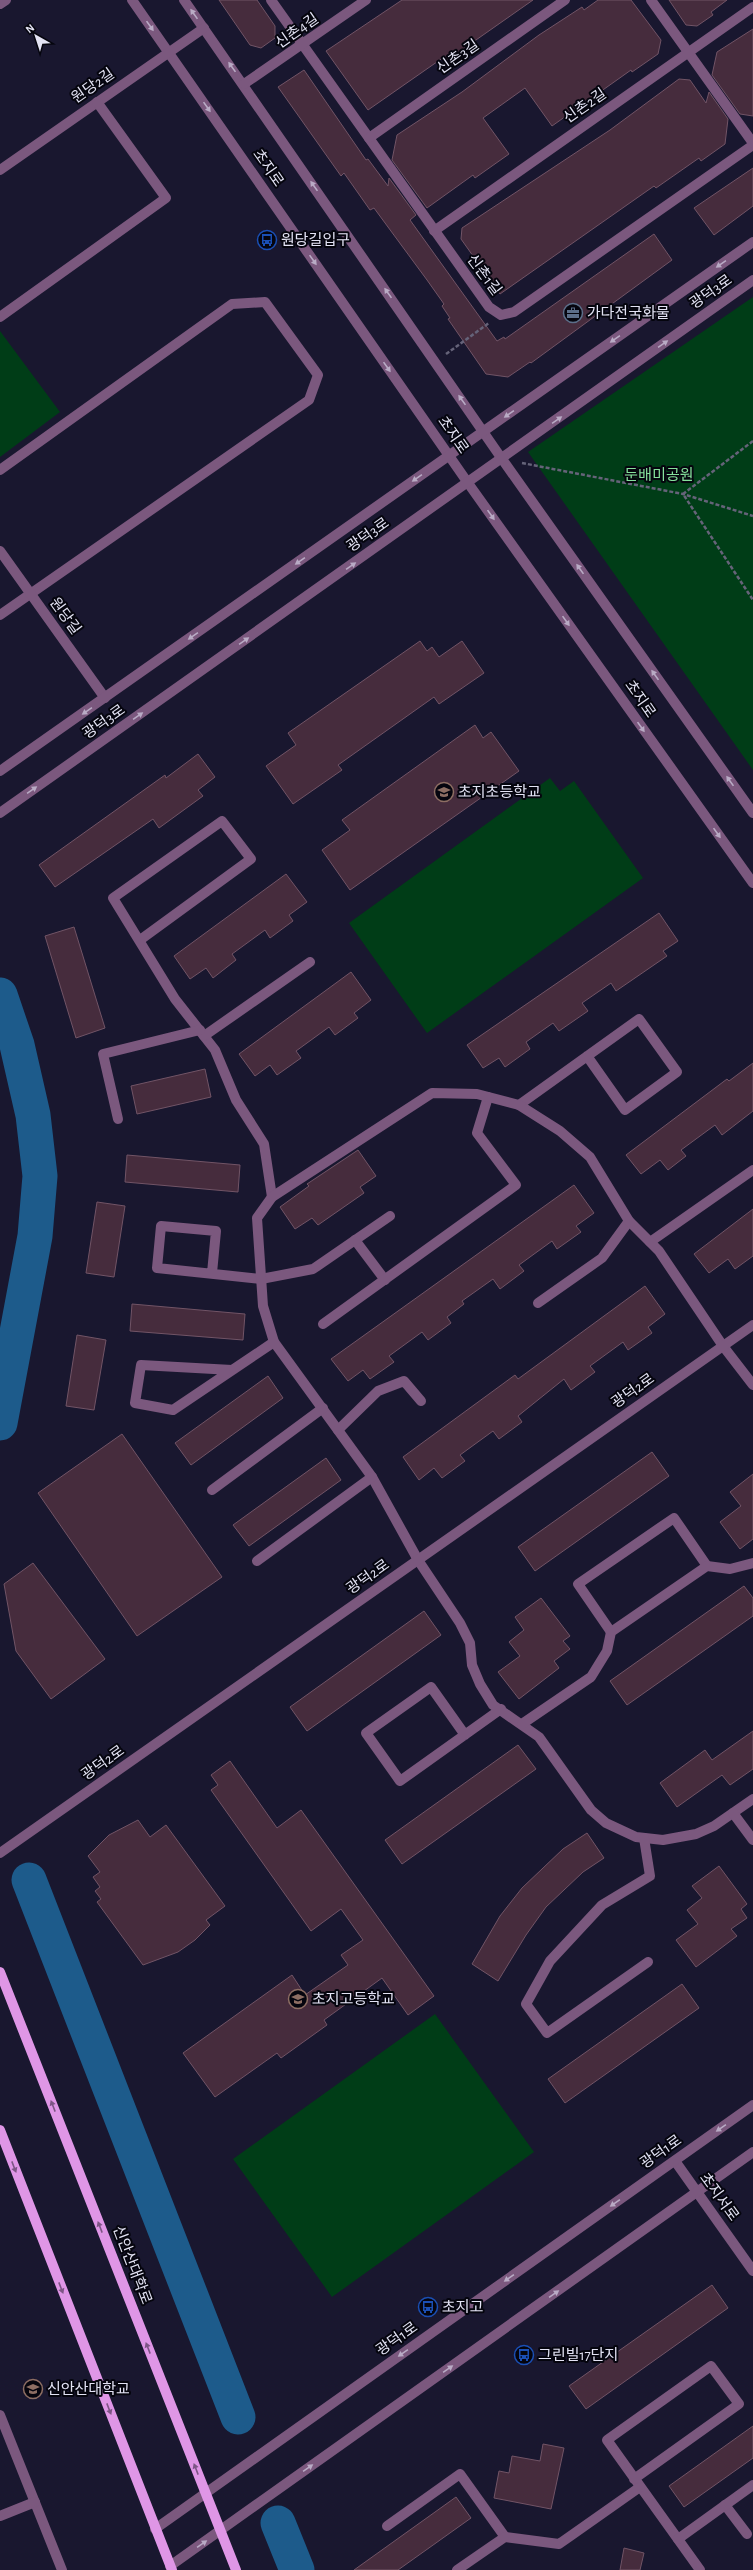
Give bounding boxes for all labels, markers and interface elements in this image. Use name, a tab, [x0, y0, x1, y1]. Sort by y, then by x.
one-way arrow	[190, 9, 198, 19]
street label: 신촌4길	[272, 10, 321, 51]
north arrow	[16, 16, 56, 56]
one-way arrow	[146, 21, 154, 31]
text: N	[24, 22, 36, 35]
street label: 신촌3길	[434, 36, 482, 77]
one-way arrow	[228, 62, 236, 73]
street label: 원당2길	[68, 65, 117, 106]
street label: 신촌2길	[560, 85, 609, 126]
one-way arrow	[203, 102, 211, 112]
street label: 초지로	[250, 146, 287, 189]
one-way arrow	[310, 180, 318, 191]
bus stop icon: 원당길입구	[256, 229, 278, 251]
place label: 원당길입구	[281, 232, 350, 248]
street label: 신촌1길	[464, 251, 505, 298]
one-way arrow	[309, 255, 317, 265]
one-way arrow	[716, 260, 726, 268]
street label: 광덕3로	[687, 271, 735, 312]
one-way arrow	[384, 287, 392, 298]
office icon: 가다전국화물	[562, 302, 584, 324]
place label: 가다전국화물	[587, 305, 670, 321]
one-way arrow	[610, 335, 620, 343]
one-way arrow	[657, 340, 668, 348]
one-way arrow	[383, 362, 391, 372]
one-way arrow	[458, 394, 466, 405]
one-way arrow	[503, 410, 514, 418]
street label: 초지로	[435, 413, 472, 456]
one-way arrow	[551, 416, 562, 424]
park label: 둔배미공원	[624, 467, 694, 483]
one-way arrow	[412, 474, 423, 482]
one-way arrow	[486, 510, 494, 520]
street label: 광덕3로	[344, 514, 392, 555]
one-way arrow	[294, 557, 305, 565]
one-way arrow	[345, 562, 356, 570]
one-way arrow	[576, 564, 584, 574]
street label: 원당길	[47, 594, 84, 637]
one-way arrow	[562, 616, 570, 626]
one-way arrow	[188, 632, 199, 640]
one-way arrow	[239, 637, 250, 645]
one-way arrow	[651, 670, 659, 680]
street label: 초지로	[622, 677, 659, 720]
street label: 광덕3로	[80, 701, 128, 742]
one-way arrow	[82, 707, 92, 715]
one-way arrow	[133, 712, 143, 720]
one-way arrow	[637, 721, 646, 732]
one-way arrow	[726, 776, 734, 786]
school or university icon: 초지초등학교	[433, 781, 455, 803]
place label: 초지초등학교	[458, 783, 541, 800]
one-way arrow	[27, 786, 37, 794]
one-way arrow	[713, 827, 721, 838]
street label: 광덕2로	[608, 1370, 657, 1411]
street label: 광덕2로	[343, 1556, 392, 1597]
street label: 광덕2로	[78, 1742, 127, 1783]
school or university icon: 초지고등학교	[287, 1988, 309, 2010]
place label: 초지고등학교	[312, 1990, 395, 2007]
one-way arrow	[49, 2099, 55, 2111]
one-way arrow	[716, 2124, 726, 2132]
street label: 광덕1로	[637, 2132, 684, 2171]
one-way arrow	[12, 2161, 18, 2173]
street label: 초지서로	[697, 2170, 742, 2224]
one-way arrow	[610, 2199, 620, 2207]
one-way arrow	[97, 2220, 103, 2232]
street label: 신안산대학로	[110, 2223, 156, 2306]
one-way arrow	[504, 2274, 514, 2282]
one-way arrow	[59, 2282, 65, 2294]
one-way arrow	[549, 2290, 559, 2298]
bus stop icon: 초지고	[417, 2296, 439, 2318]
place label: 초지고	[442, 2299, 484, 2315]
street label: 광덕1로	[373, 2319, 420, 2358]
one-way arrow	[145, 2342, 151, 2353]
bus stop icon: 그린빌17단지	[513, 2344, 535, 2366]
place label: 그린빌17단지	[538, 2347, 618, 2363]
one-way arrow	[398, 2349, 408, 2357]
one-way arrow	[443, 2365, 453, 2373]
school or university icon: 신안산대학교	[22, 2378, 44, 2400]
place label: 신안산대학교	[47, 2380, 130, 2397]
one-way arrow	[106, 2403, 112, 2415]
one-way arrow	[192, 2462, 198, 2474]
one-way arrow	[302, 2464, 313, 2472]
one-way arrow	[196, 2539, 207, 2548]

